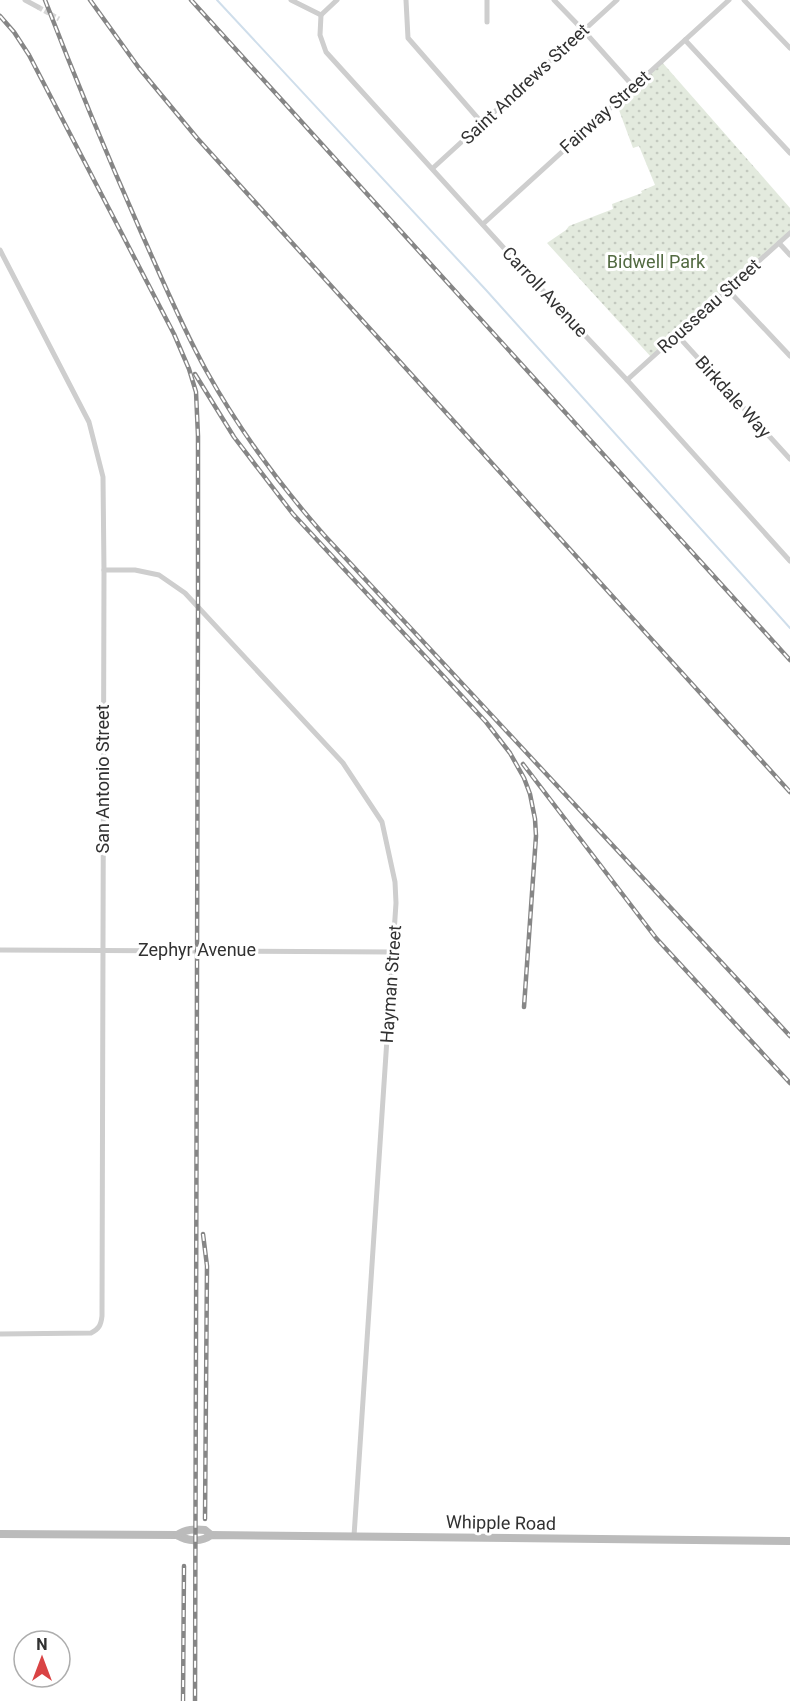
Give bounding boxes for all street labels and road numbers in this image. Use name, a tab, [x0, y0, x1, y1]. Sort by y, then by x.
street label: Saint Andrews Street	[456, 19, 593, 148]
street label: Fairway Street	[555, 66, 654, 157]
street label: Carroll Avenue	[498, 242, 593, 341]
street label: Rousseau Street	[653, 254, 764, 357]
street label: Birkdale Way	[691, 351, 776, 442]
street label: San Antonio Street	[92, 704, 113, 854]
street label: Hayman Street	[376, 924, 405, 1044]
street label: Zephyr Avenue	[138, 939, 256, 960]
street label: Whipple Road	[446, 1511, 556, 1534]

